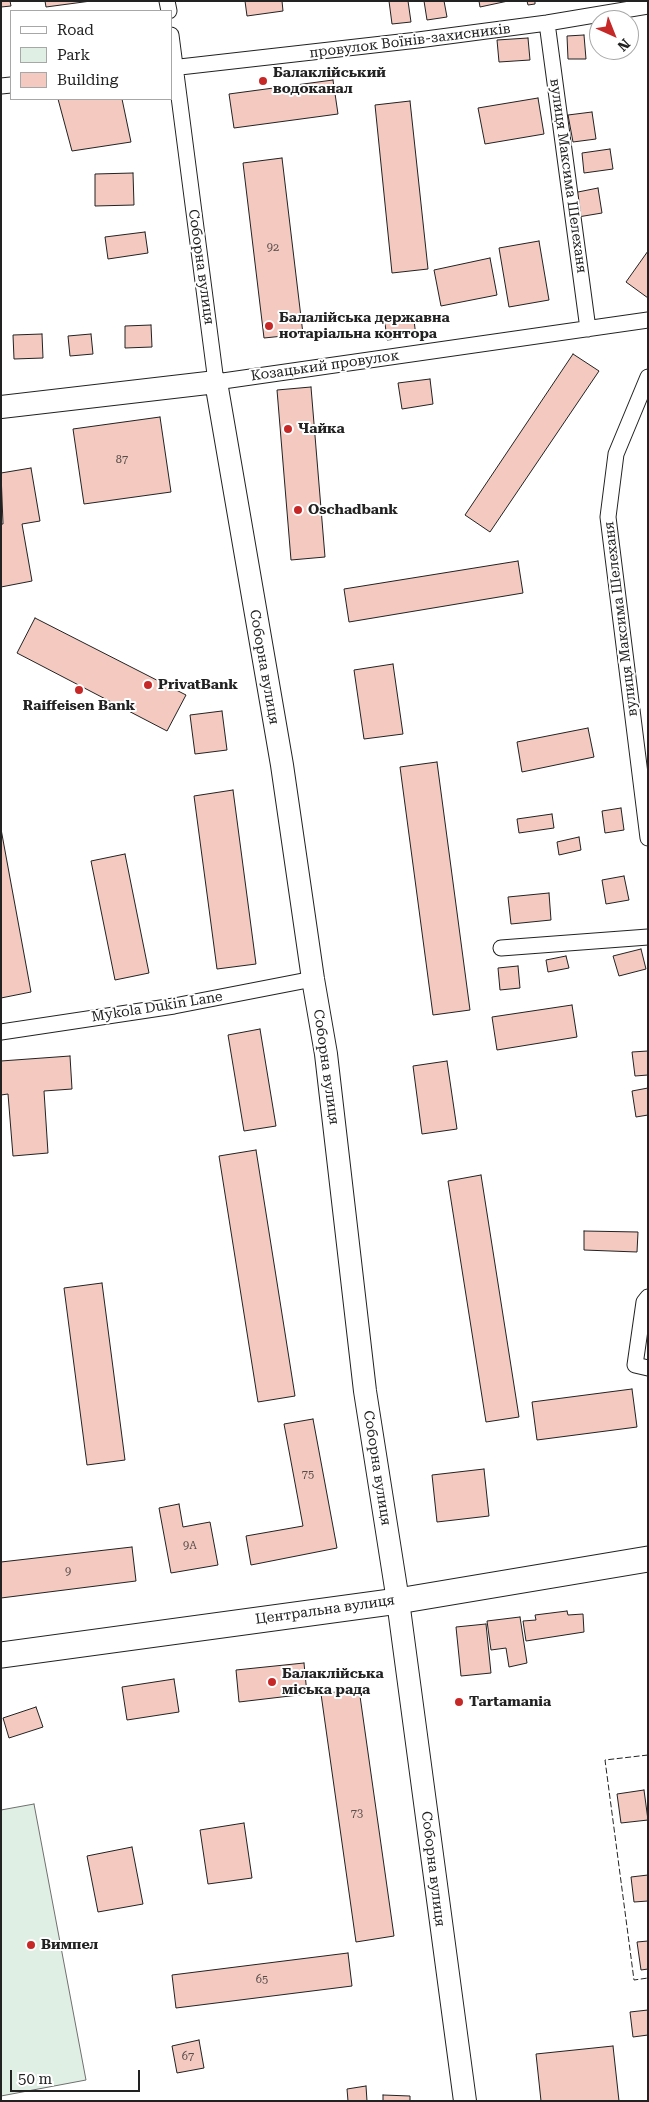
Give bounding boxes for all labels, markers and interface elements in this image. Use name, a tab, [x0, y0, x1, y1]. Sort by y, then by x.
legend	[10, 10, 172, 100]
north arrow	[589, 10, 639, 60]
street label: провулок Воїнів-захисників	[308, 20, 512, 62]
text: Road	[57, 21, 94, 39]
text: N	[614, 36, 633, 55]
text: Park	[57, 46, 90, 64]
place label: Балаклійський водоканал	[273, 65, 386, 98]
text: Building	[57, 71, 118, 89]
marker: Балаклійський водоканал	[257, 75, 269, 87]
street label: вулиця Максима Шелеханя	[546, 78, 590, 274]
street label: Соборна вулиця	[185, 208, 217, 326]
house number: 92	[267, 241, 279, 255]
place label: Балалійська державна нотаріальна контора	[279, 310, 450, 342]
marker: Балалійська державна нотаріальна контора	[263, 320, 275, 332]
street label: Козацький провулок	[250, 347, 400, 385]
place label: Чайка	[298, 421, 345, 437]
marker: Чайка	[282, 423, 294, 435]
house number: 87	[116, 453, 128, 467]
place label: Oschadbank	[308, 502, 398, 518]
marker: Oschadbank	[292, 504, 304, 516]
street label: вулиця Максима Шелеханя	[601, 521, 641, 717]
street label: Соборна вулиця	[246, 608, 282, 726]
place label: PrivatBank	[158, 677, 238, 693]
marker: PrivatBank	[142, 679, 154, 691]
marker: Raiffeisen Bank	[73, 684, 85, 696]
place label: Raiffeisen Bank	[23, 698, 135, 714]
street label: Mykola Dukin Lane	[90, 988, 224, 1026]
street label: Соборна вулиця	[310, 1008, 342, 1126]
street label: Соборна вулиця	[360, 1409, 394, 1527]
house number: 75	[302, 1468, 314, 1482]
house number: 9А	[183, 1539, 197, 1553]
house number: 9	[65, 1565, 71, 1579]
street label: Центральна вулиця	[254, 1592, 396, 1628]
place label: Балаклійська міська рада	[282, 1666, 384, 1698]
marker: Балаклійська міська рада	[266, 1676, 278, 1688]
place label: Tartamania	[469, 1694, 551, 1710]
marker: Tartamania	[453, 1696, 465, 1708]
house number: 73	[351, 1807, 363, 1821]
street label: Соборна вулиця	[418, 1810, 448, 1928]
place label: Вимпел	[41, 1937, 98, 1953]
marker: Вимпел	[25, 1939, 37, 1951]
house number: 65	[256, 1973, 268, 1987]
house number: 67	[182, 2050, 194, 2064]
scale bar	[12, 2060, 142, 2092]
text: 50 m	[18, 2070, 52, 2088]

